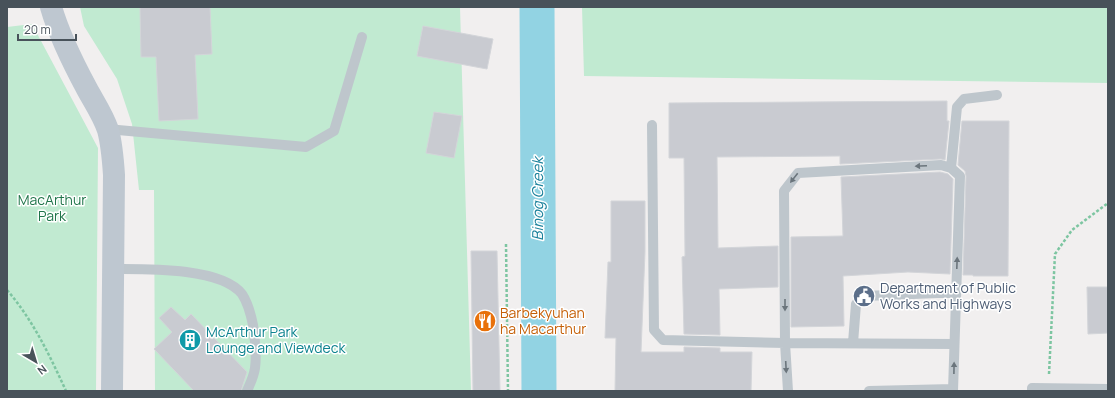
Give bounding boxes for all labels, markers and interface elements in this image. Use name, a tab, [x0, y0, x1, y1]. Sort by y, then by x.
scale bar	[18, 16, 76, 42]
text: 20 m	[24, 21, 51, 38]
water label: Binog Creek	[527, 155, 548, 241]
one-way arrow	[914, 163, 927, 169]
one-way arrow	[789, 173, 798, 184]
park label: MacArthur Park	[18, 190, 86, 225]
one-way arrow	[953, 257, 960, 269]
place label: Department of Public Works and Highways	[880, 278, 1016, 313]
public building icon: Department of Public Works and Highways	[851, 283, 877, 309]
one-way arrow	[782, 299, 788, 312]
place label: Barbekyuhan ha Macarthur	[500, 303, 586, 338]
restaurant icon: Barbekyuhan ha Macarthur	[472, 308, 498, 334]
place label: McArthur Park Lounge and Viewdeck	[206, 322, 347, 357]
building icon: McArthur Park Lounge and Viewdeck	[177, 327, 203, 353]
north arrow	[16, 342, 56, 382]
one-way arrow	[783, 361, 790, 373]
text: N	[35, 362, 50, 379]
one-way arrow	[950, 362, 957, 374]

